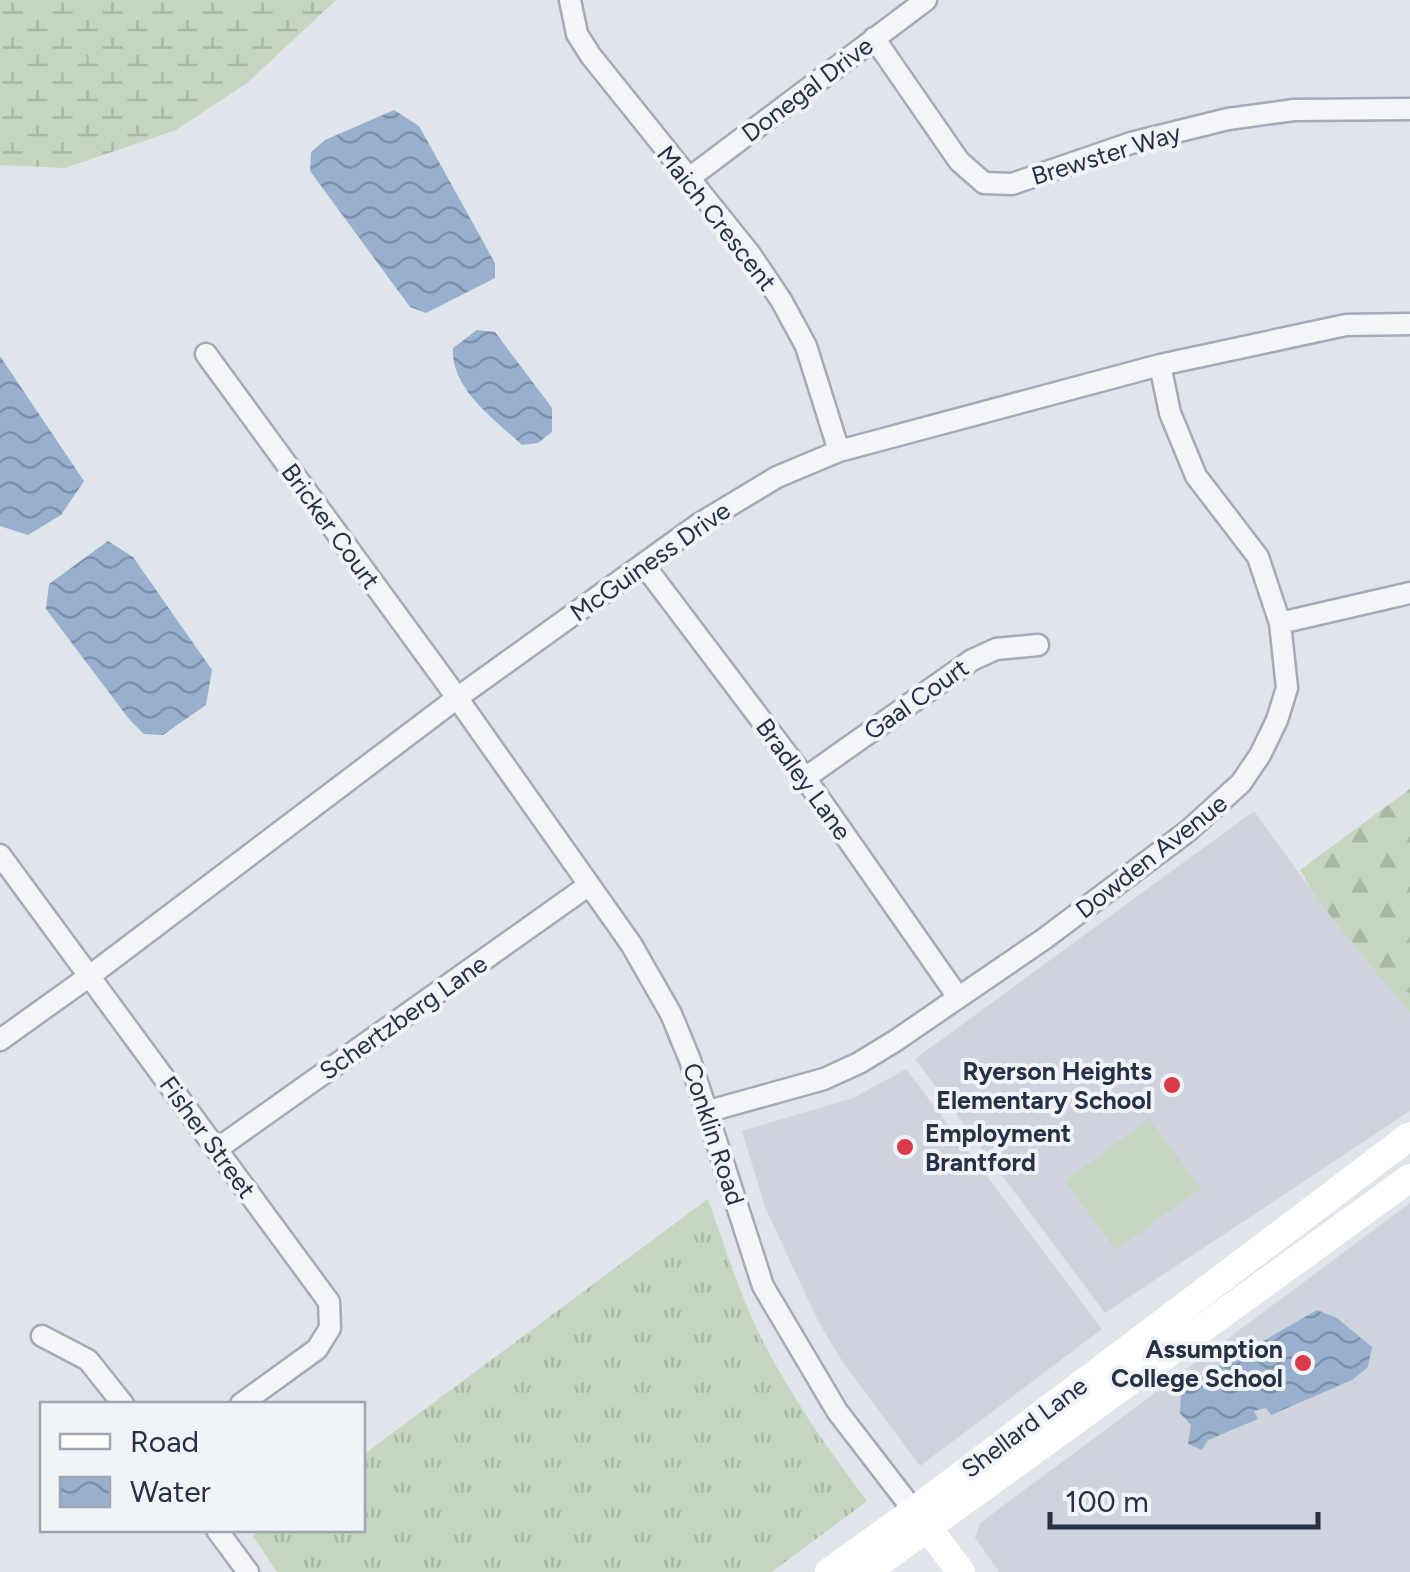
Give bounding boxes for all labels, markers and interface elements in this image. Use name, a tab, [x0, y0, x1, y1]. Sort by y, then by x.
street label: Donegal Drive	[736, 30, 878, 148]
street label: Brewster Way	[1028, 117, 1184, 191]
street label: Maich Crescent	[651, 140, 783, 296]
street label: Bricker Court	[275, 457, 387, 595]
street label: McGuiness Drive	[564, 495, 736, 627]
street label: Gaal Court	[858, 652, 974, 746]
street label: Bradley Lane	[750, 712, 858, 846]
street label: Dowden Avenue	[1069, 788, 1233, 924]
street label: Schertzberg Lane	[313, 948, 493, 1086]
place label: Ryerson Heights Elementary School	[936, 1056, 1152, 1115]
street label: Conklin Road	[677, 1059, 751, 1209]
street label: Fisher Street	[154, 1070, 262, 1204]
marker: Ryerson Heights Elementary School	[1161, 1074, 1183, 1096]
place label: Employment Brantford	[925, 1118, 1071, 1177]
marker: Employment Brantford	[894, 1136, 916, 1158]
place label: Assumption College School	[1111, 1334, 1283, 1393]
marker: Assumption College School	[1292, 1352, 1314, 1374]
street label: Shellard Lane	[955, 1370, 1093, 1484]
legend	[40, 1402, 365, 1532]
text: Road	[130, 1423, 199, 1460]
scale bar	[1050, 1467, 1318, 1529]
text: Water	[130, 1473, 211, 1510]
text: 100 m	[1065, 1483, 1149, 1520]

